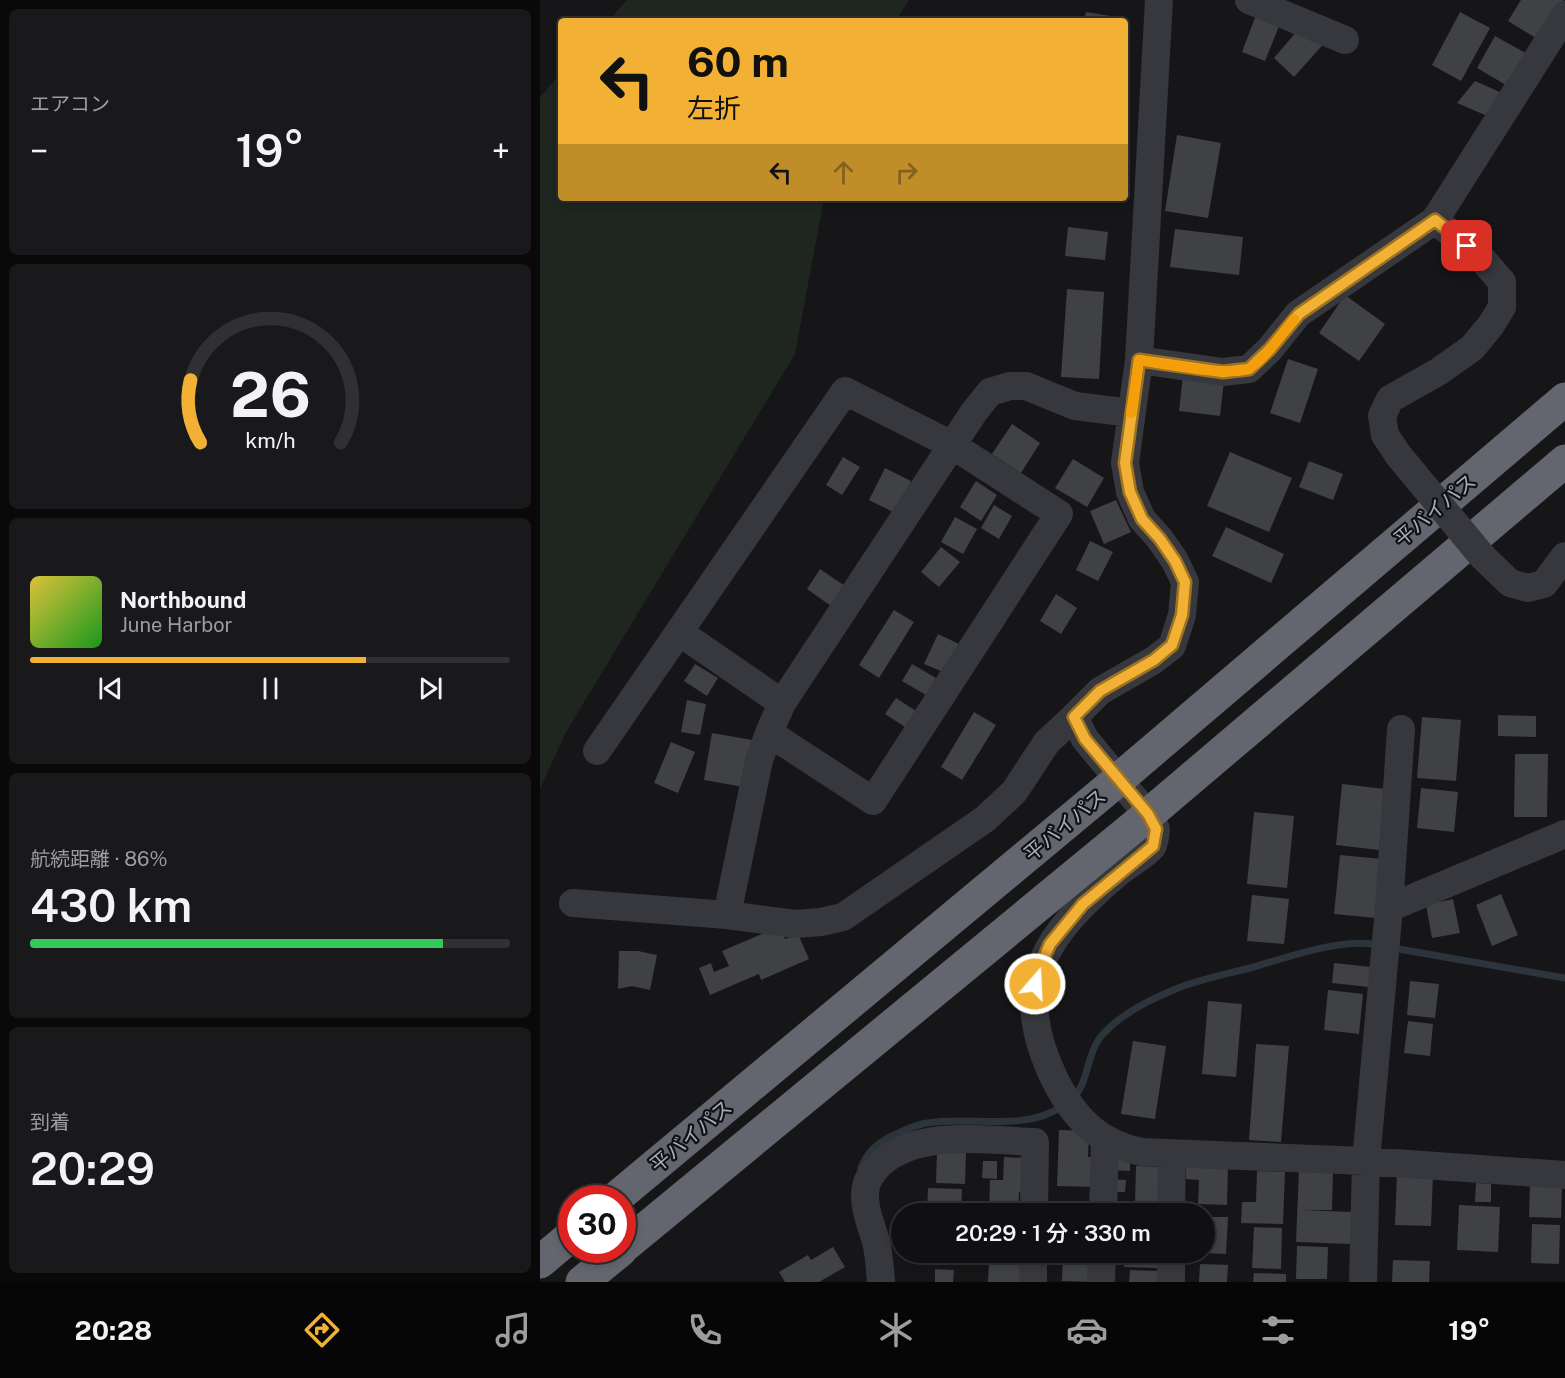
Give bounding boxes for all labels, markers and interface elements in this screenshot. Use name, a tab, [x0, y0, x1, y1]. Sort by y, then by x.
text: 60 m	[687, 37, 789, 86]
icon: left	[588, 42, 666, 120]
text: エアコン	[30, 92, 110, 116]
text: 左折	[687, 92, 741, 124]
text: 19°	[236, 124, 304, 177]
text: −	[30, 132, 48, 170]
text: +	[492, 132, 510, 170]
icon: left	[764, 156, 797, 189]
icon: ahead	[827, 156, 860, 189]
icon: right	[890, 156, 923, 189]
pin	[1441, 220, 1492, 271]
icon: arrive	[1450, 229, 1483, 262]
text: 26	[230, 359, 310, 432]
text: km/h	[245, 429, 295, 454]
street label: 平バイパス	[1389, 469, 1481, 551]
text: Northbound	[120, 587, 246, 613]
text: June Harbor	[120, 613, 232, 637]
icon: previous	[94, 672, 127, 705]
icon: pause	[254, 672, 287, 705]
icon: next	[414, 672, 447, 705]
street label: 平バイパス	[1019, 784, 1111, 866]
text: 航続距離 · 86%	[30, 847, 168, 871]
text: 430 km	[30, 879, 192, 932]
position arrow	[1003, 952, 1067, 1016]
street label: 平バイパス	[645, 1095, 737, 1177]
text: 到着	[30, 1110, 70, 1134]
text: 20:29	[30, 1142, 155, 1195]
speed limit sign: 30	[558, 1185, 636, 1263]
text: 20:29 · 1 分 · 330 m	[955, 1220, 1151, 1246]
icon: directions	[301, 1309, 343, 1351]
icon: music	[492, 1309, 534, 1351]
icon: phone	[684, 1309, 726, 1351]
icon: climate	[875, 1309, 917, 1351]
icon: car	[1066, 1309, 1108, 1351]
icon: filters	[1257, 1309, 1299, 1351]
text: 20:28	[75, 1314, 152, 1346]
text: 19°	[1448, 1314, 1490, 1346]

